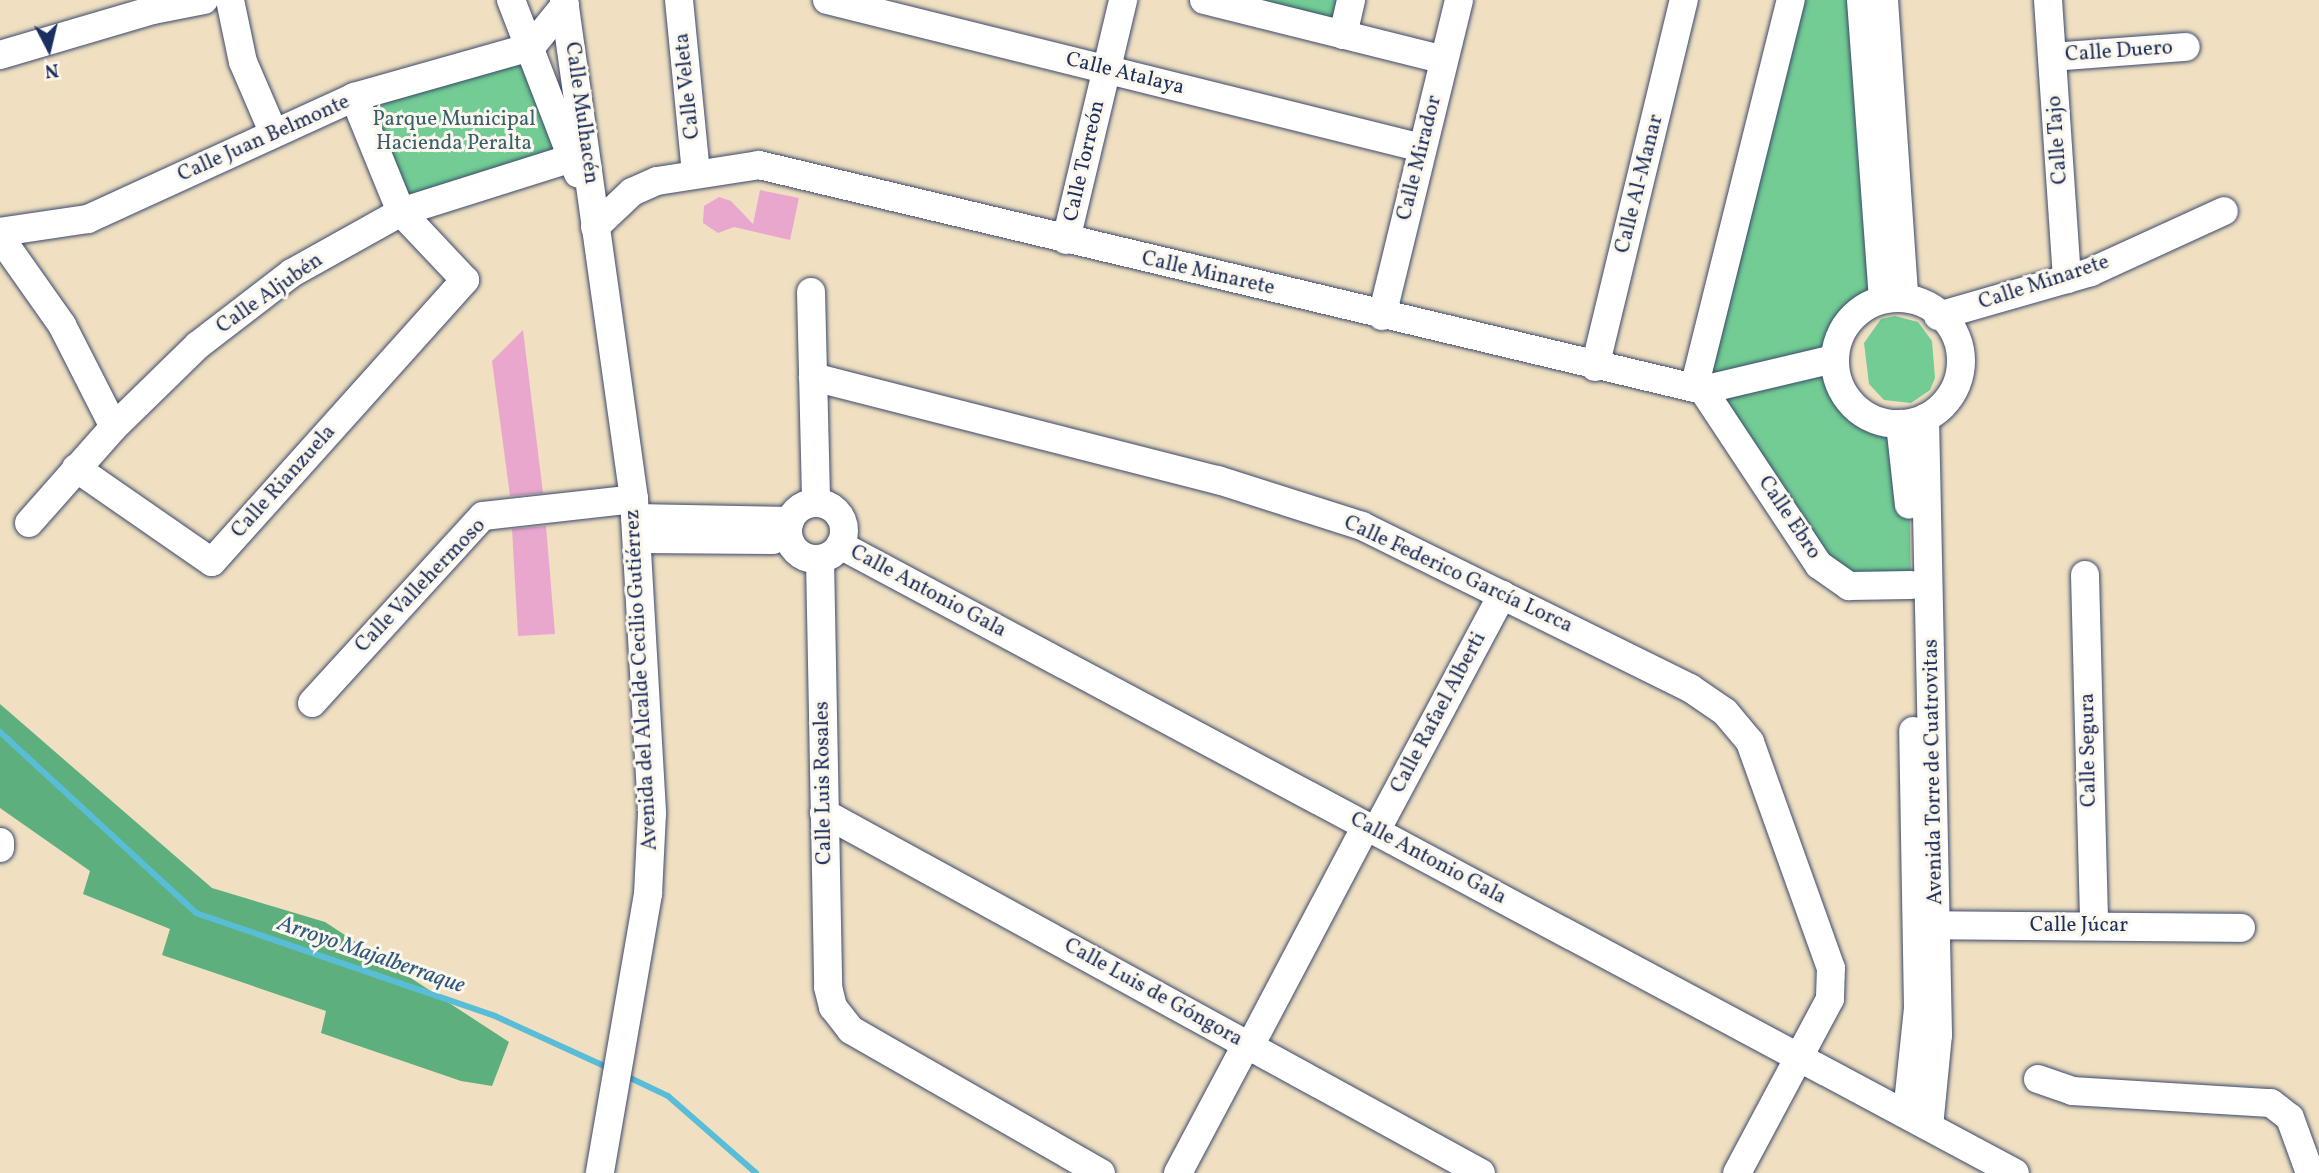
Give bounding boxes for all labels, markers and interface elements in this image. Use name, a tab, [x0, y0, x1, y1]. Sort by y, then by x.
north arrow	[14, 14, 84, 84]
street label: Calle Veleta	[670, 31, 706, 141]
street label: Calle Duero	[2064, 36, 2174, 68]
street label: Calle Mulhacén	[559, 40, 603, 186]
street label: Calle Atalaya	[1063, 47, 1187, 101]
text: N	[43, 56, 60, 84]
street label: Calle Juan Belmonte	[174, 90, 354, 188]
street label: Calle Mirador	[1392, 93, 1448, 223]
street label: Calle Tajo	[2042, 94, 2074, 186]
street label: Calle Torreón	[1059, 98, 1111, 224]
park label: Parque Municipal Hacienda Peralta	[372, 107, 536, 157]
street label: Calle Al-Manar	[1611, 112, 1669, 256]
street label: Calle Minarete	[1139, 246, 1277, 302]
street label: Calle Aljubén	[212, 248, 328, 340]
street label: Calle Minarete	[1976, 250, 2112, 316]
street label: Calle Rianzuela	[227, 420, 341, 544]
street label: Calle Ebro	[1752, 472, 1826, 564]
street label: Avenida del Alcalde Cecilio Gutiérrez	[620, 509, 664, 851]
street label: Calle Federico García Lorca	[1339, 511, 1577, 639]
street label: Calle Vallehermoso	[350, 513, 492, 659]
street label: Calle Antonio Gala	[846, 540, 1010, 644]
street label: Calle Rafael Alberti	[1386, 628, 1492, 798]
street label: Avenida Torre de Cuatrovitas	[1919, 639, 1949, 905]
street label: Calle Segura	[2075, 693, 2103, 807]
street label: Calle Luis Rosales	[810, 701, 838, 865]
street label: Calle Antonio Gala	[1346, 807, 1510, 911]
water label: Arroyo Majalberraque	[274, 910, 468, 1000]
street label: Calle Júcar	[2030, 913, 2128, 939]
street label: Calle Luis de Góngora	[1059, 933, 1247, 1053]

